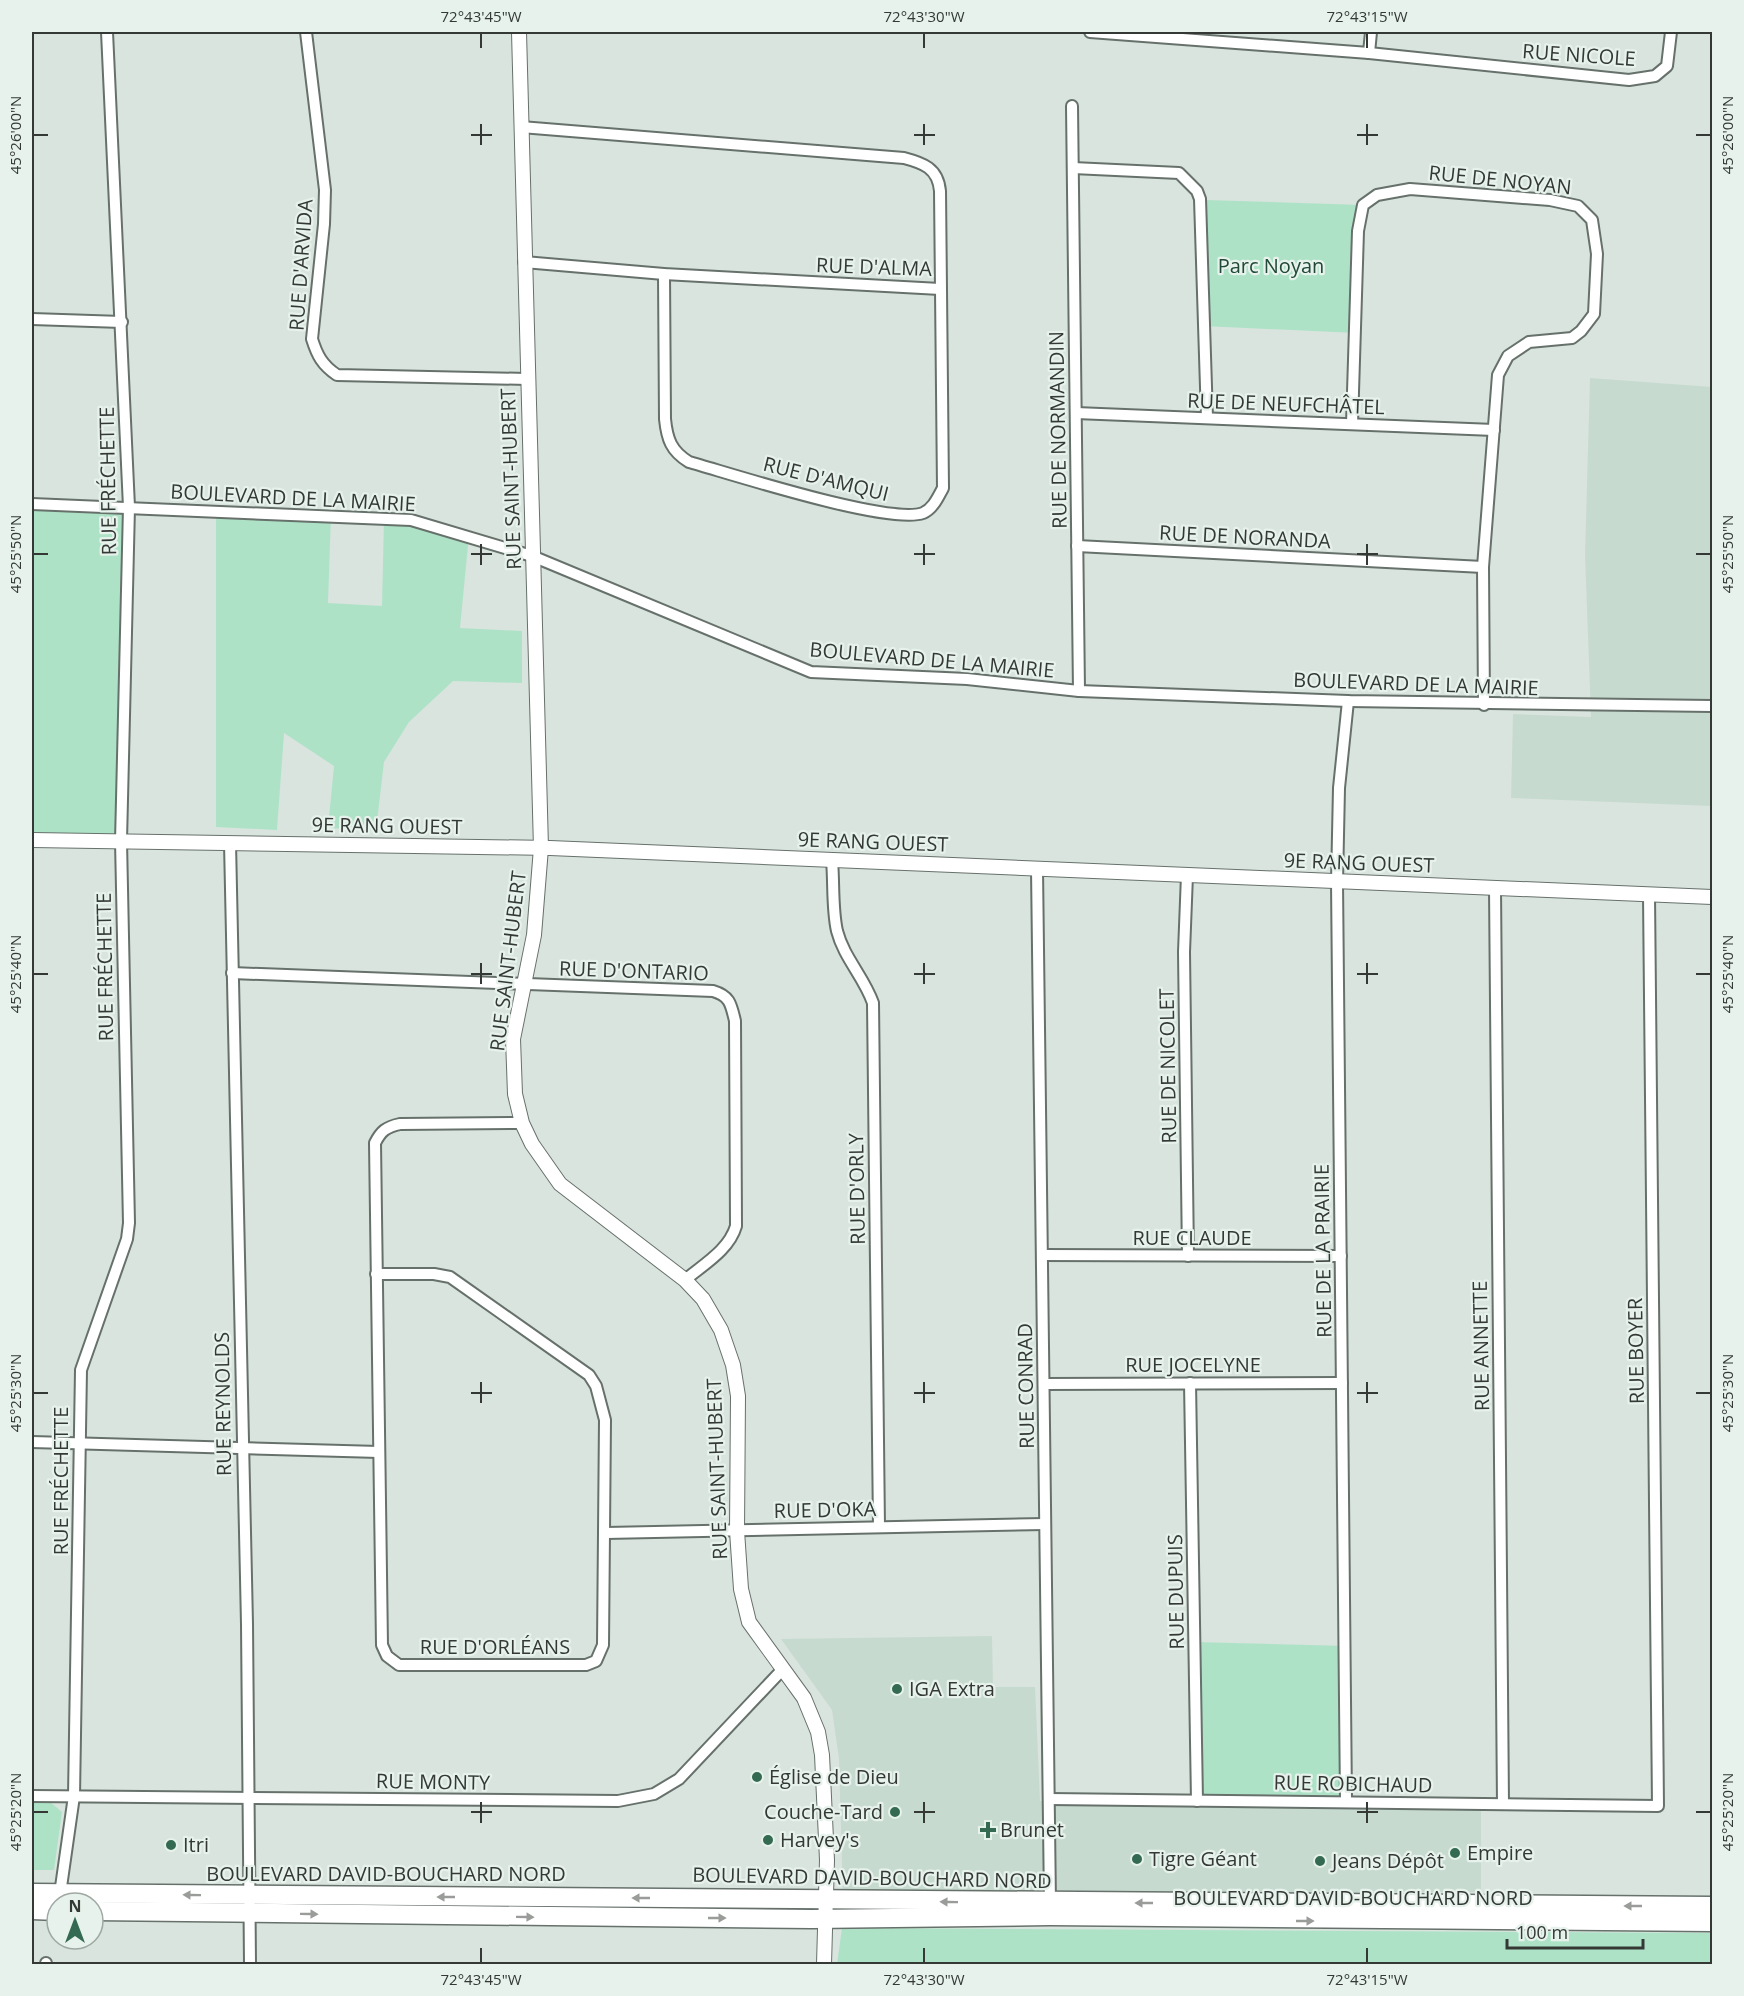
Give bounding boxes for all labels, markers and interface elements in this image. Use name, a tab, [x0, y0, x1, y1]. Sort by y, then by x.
text: 72°43'45"W	[441, 6, 522, 26]
text: 72°43'30"W	[884, 6, 965, 26]
text: 72°43'15"W	[1327, 6, 1408, 26]
street label: RUE NICOLE	[1521, 37, 1637, 72]
text: 45°26'00"N	[5, 96, 25, 174]
text: 45°26'00"N	[1717, 96, 1737, 174]
street label: RUE DE NOYAN	[1427, 159, 1573, 200]
street label: RUE D'ARVIDA	[282, 198, 319, 332]
street label: RUE D'ALMA	[816, 251, 933, 282]
park label: Parc Noyan	[1218, 252, 1324, 279]
street label: RUE DE NORMANDIN	[1042, 331, 1073, 529]
street label: RUE DE NEUFCHÂTEL	[1187, 387, 1385, 420]
street label: RUE SAINT-HUBERT	[494, 388, 527, 570]
street label: RUE FRÉCHETTE	[93, 406, 122, 556]
street label: RUE D'AMQUI	[761, 450, 892, 507]
street label: BOULEVARD DE LA MAIRIE	[170, 478, 416, 517]
text: 45°25'50"N	[5, 515, 25, 593]
text: 45°25'50"N	[1717, 515, 1737, 593]
street label: RUE DE NORANDA	[1158, 519, 1332, 554]
street label: BOULEVARD DE LA MAIRIE	[809, 635, 1056, 684]
street label: BOULEVARD DE LA MAIRIE	[1293, 666, 1539, 701]
street label: 9E RANG OUEST	[311, 811, 463, 840]
street label: 9E RANG OUEST	[797, 825, 949, 858]
street label: 9E RANG OUEST	[1283, 846, 1435, 879]
street label: RUE SAINT-HUBERT	[483, 869, 532, 1053]
street label: RUE FRÉCHETTE	[90, 892, 119, 1042]
text: 45°25'40"N	[5, 935, 25, 1013]
text: 45°25'40"N	[1717, 935, 1737, 1013]
street label: RUE D'ONTARIO	[559, 954, 709, 987]
street label: RUE DE NICOLET	[1153, 988, 1182, 1144]
street label: RUE D'ORLY	[842, 1132, 871, 1245]
street label: RUE DE LA PRAIRIE	[1307, 1164, 1338, 1338]
street label: RUE CLAUDE	[1132, 1224, 1252, 1251]
street label: RUE ANNETTE	[1466, 1281, 1495, 1411]
street label: RUE BOYER	[1621, 1297, 1650, 1404]
street label: RUE CONRAD	[1011, 1323, 1040, 1449]
street label: RUE REYNOLDS	[208, 1332, 237, 1476]
street label: RUE JOCELYNE	[1125, 1351, 1261, 1378]
text: 45°25'30"N	[5, 1354, 25, 1432]
text: 45°25'30"N	[1717, 1354, 1737, 1432]
street label: RUE SAINT-HUBERT	[700, 1378, 733, 1560]
street label: RUE FRÉCHETTE	[47, 1407, 74, 1555]
street label: RUE D'OKA	[773, 1495, 877, 1524]
street label: RUE DUPUIS	[1161, 1534, 1190, 1650]
street label: RUE D'ORLÉANS	[420, 1633, 570, 1660]
place label: IGA Extra	[909, 1675, 995, 1702]
marker: IGA Extra	[890, 1682, 904, 1696]
place label: Église de Dieu	[769, 1763, 899, 1790]
street label: RUE MONTY	[376, 1767, 491, 1796]
street label: RUE ROBICHAUD	[1273, 1769, 1433, 1798]
marker: Église de Dieu	[750, 1770, 764, 1784]
text: 45°25'20"N	[5, 1773, 25, 1851]
text: 45°25'20"N	[1717, 1773, 1737, 1851]
place label: Couche-Tard	[764, 1798, 883, 1825]
marker: Couche-Tard	[888, 1805, 902, 1819]
place label: Brunet	[1000, 1816, 1064, 1843]
marker: Brunet	[981, 1823, 995, 1837]
place label: Harvey's	[780, 1826, 859, 1853]
place label: Itri	[183, 1831, 209, 1858]
marker: Harvey's	[761, 1833, 775, 1847]
marker: Itri	[164, 1838, 178, 1852]
place label: Empire	[1467, 1839, 1533, 1866]
place label: Tigre Géant	[1149, 1845, 1257, 1872]
marker: Empire	[1448, 1846, 1462, 1860]
place label: Jeans Dépôt	[1330, 1847, 1444, 1874]
marker: Tigre Géant	[1130, 1852, 1144, 1866]
marker: Jeans Dépôt	[1313, 1854, 1327, 1868]
street label: BOULEVARD DAVID-BOUCHARD NORD	[206, 1860, 566, 1887]
street label: BOULEVARD DAVID-BOUCHARD NORD	[692, 1861, 1052, 1894]
street label: BOULEVARD DAVID-BOUCHARD NORD	[1173, 1884, 1533, 1911]
one-way arrow	[183, 1890, 202, 1900]
north arrow	[45, 1891, 105, 1951]
one-way arrow	[436, 1892, 455, 1902]
one-way arrow	[631, 1893, 650, 1903]
text: N	[68, 1895, 82, 1917]
one-way arrow	[940, 1897, 959, 1907]
one-way arrow	[1135, 1898, 1154, 1908]
one-way arrow	[1624, 1901, 1643, 1911]
one-way arrow	[300, 1909, 319, 1919]
one-way arrow	[516, 1912, 535, 1922]
scale bar	[1507, 1912, 1644, 1950]
one-way arrow	[707, 1913, 726, 1923]
one-way arrow	[1296, 1916, 1315, 1926]
text: 100 m	[1516, 1920, 1568, 1944]
text: 72°43'45"W	[441, 1969, 522, 1989]
text: 72°43'30"W	[884, 1969, 965, 1989]
text: 72°43'15"W	[1327, 1969, 1408, 1989]

